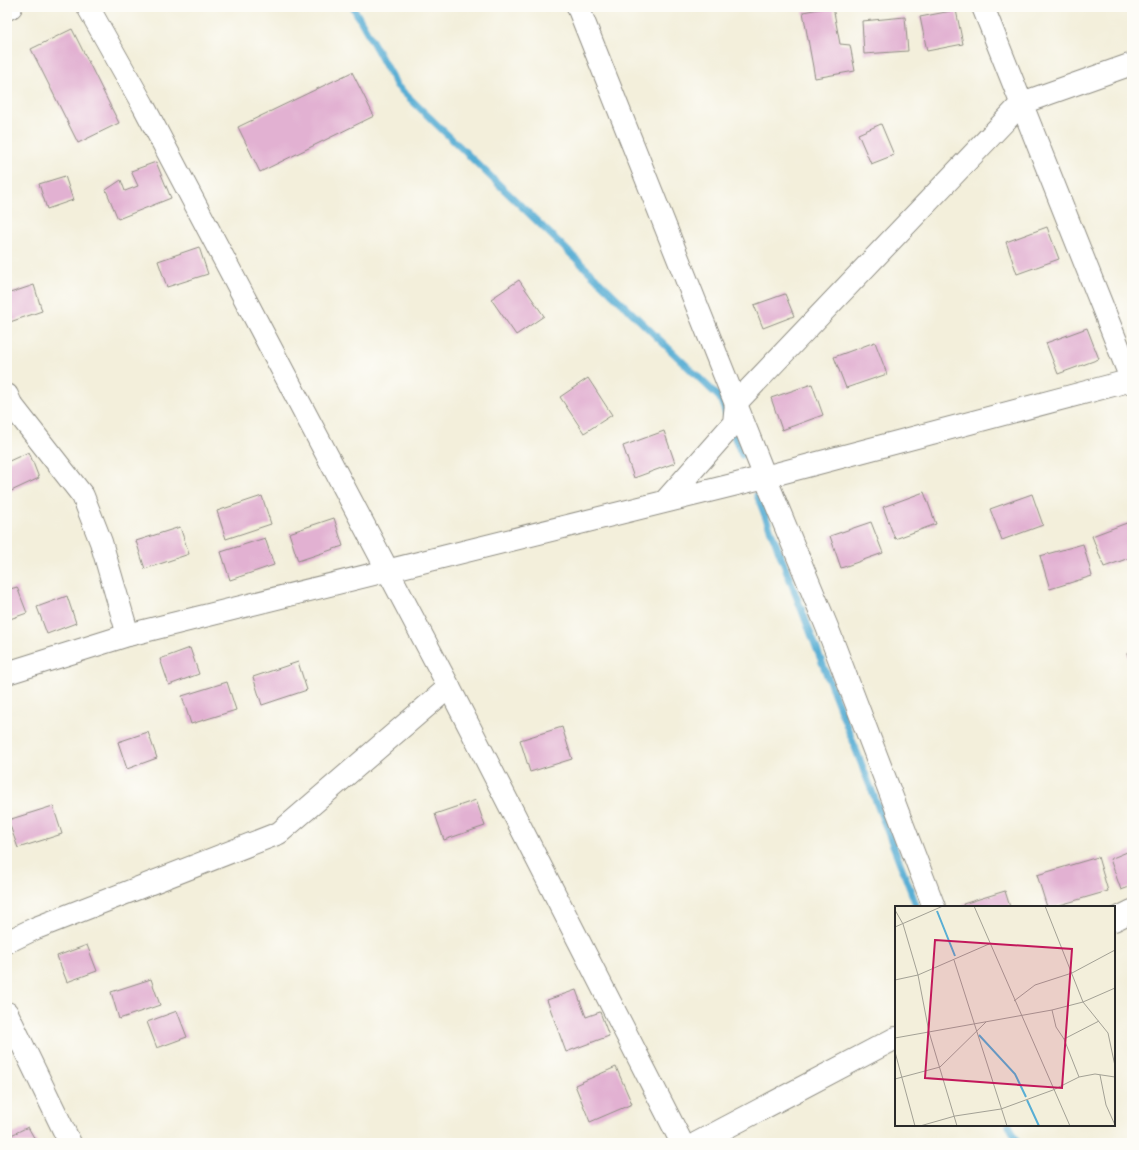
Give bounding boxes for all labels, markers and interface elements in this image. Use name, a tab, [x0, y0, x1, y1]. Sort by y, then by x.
inset map	[895, 906, 1115, 1126]

